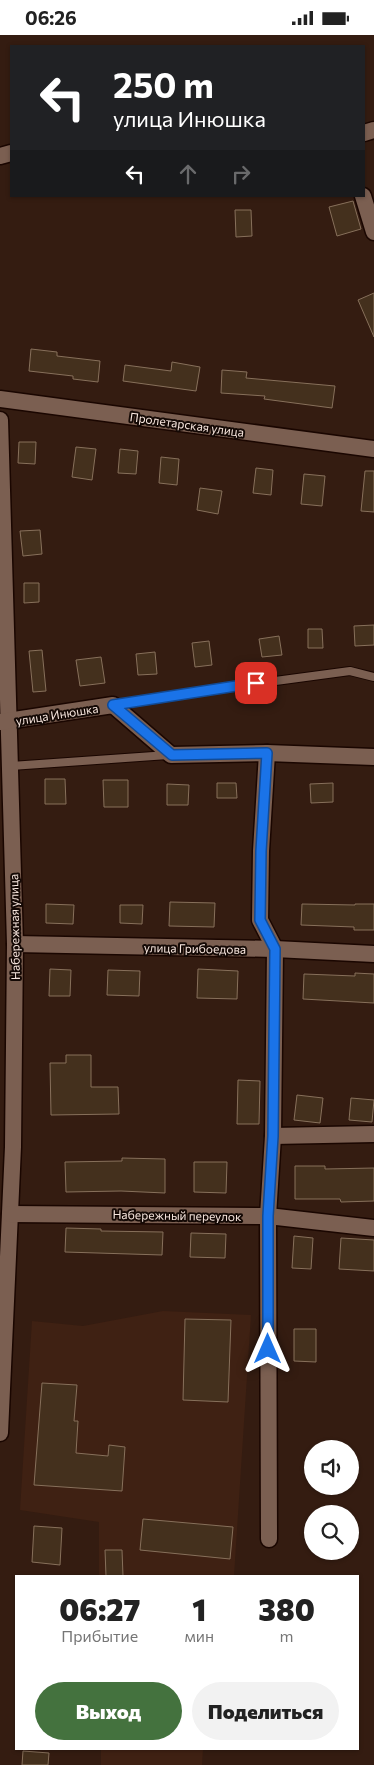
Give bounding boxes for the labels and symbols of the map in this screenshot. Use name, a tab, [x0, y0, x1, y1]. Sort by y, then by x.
street label: Пролетарская улица	[129, 409, 245, 439]
pin	[235, 662, 277, 704]
street label: улица Инюшка	[15, 701, 99, 727]
street label: Набережная улица	[6, 874, 22, 980]
street label: улица Грибоедова	[144, 940, 246, 956]
street label: Набережный переулок	[112, 1207, 242, 1223]
position arrow	[241, 1322, 293, 1374]

